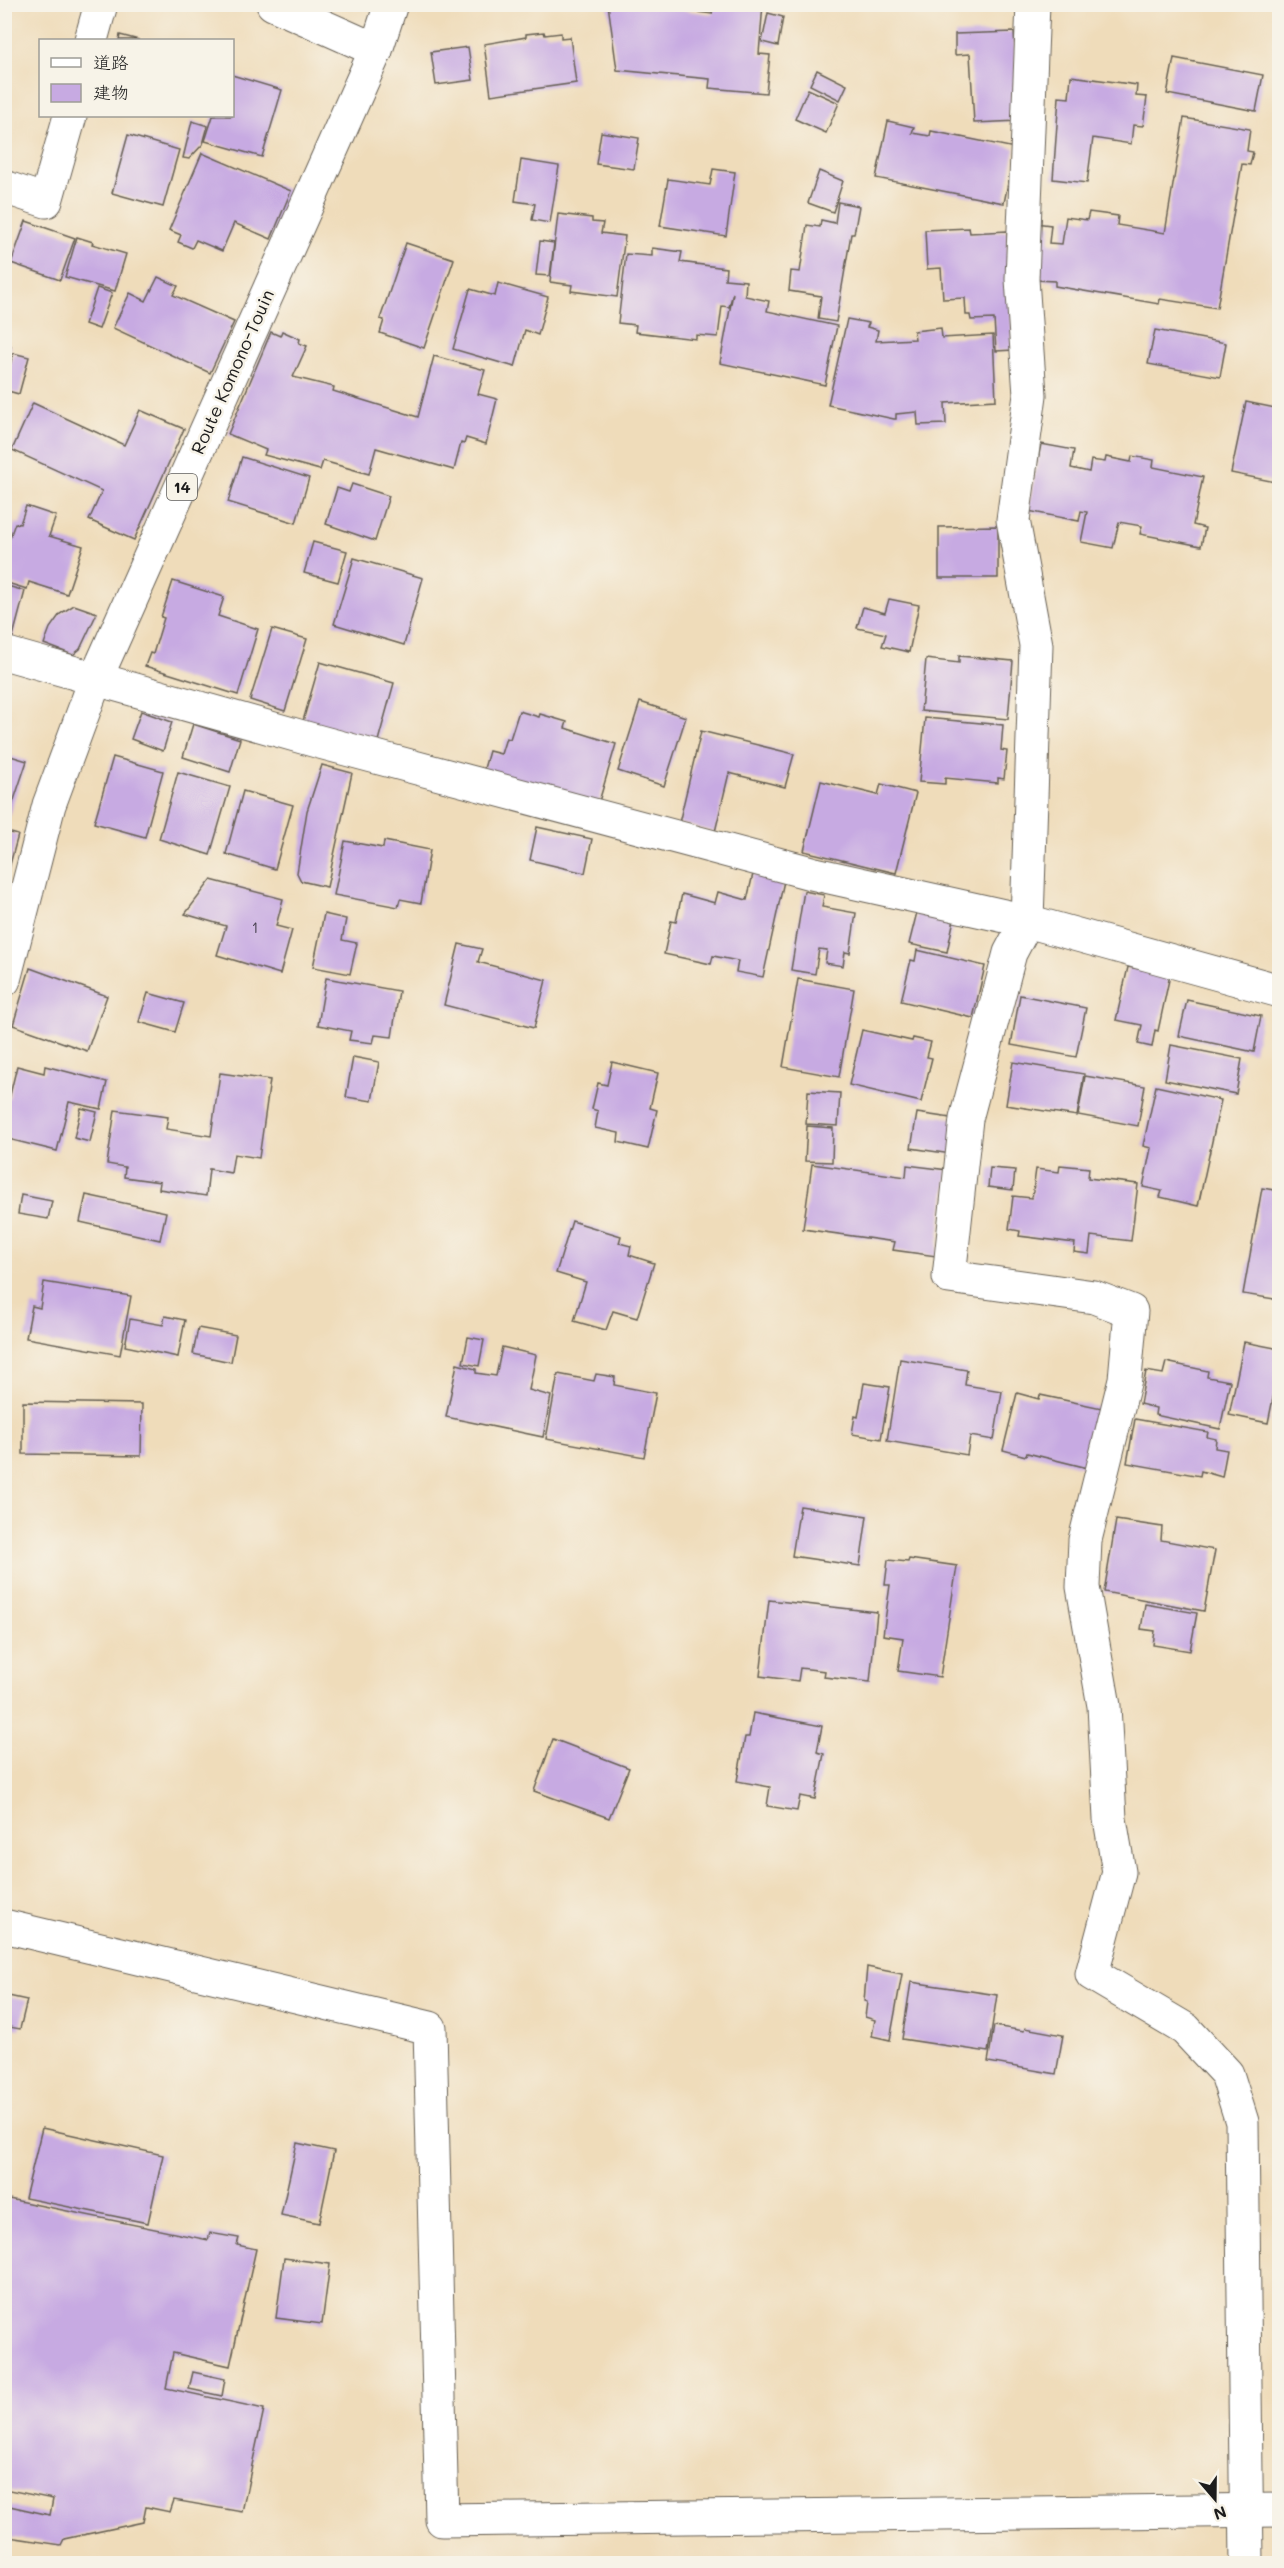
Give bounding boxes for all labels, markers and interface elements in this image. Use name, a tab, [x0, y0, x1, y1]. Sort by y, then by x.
legend	[39, 39, 234, 117]
text: 道路	[93, 50, 129, 74]
text: 建物	[93, 80, 129, 104]
street label: Route Komono-Touin	[185, 286, 279, 458]
road number: 14	[167, 474, 197, 500]
house number: 1	[252, 917, 258, 937]
north arrow	[1185, 2469, 1245, 2529]
text: N	[1211, 2502, 1230, 2526]

